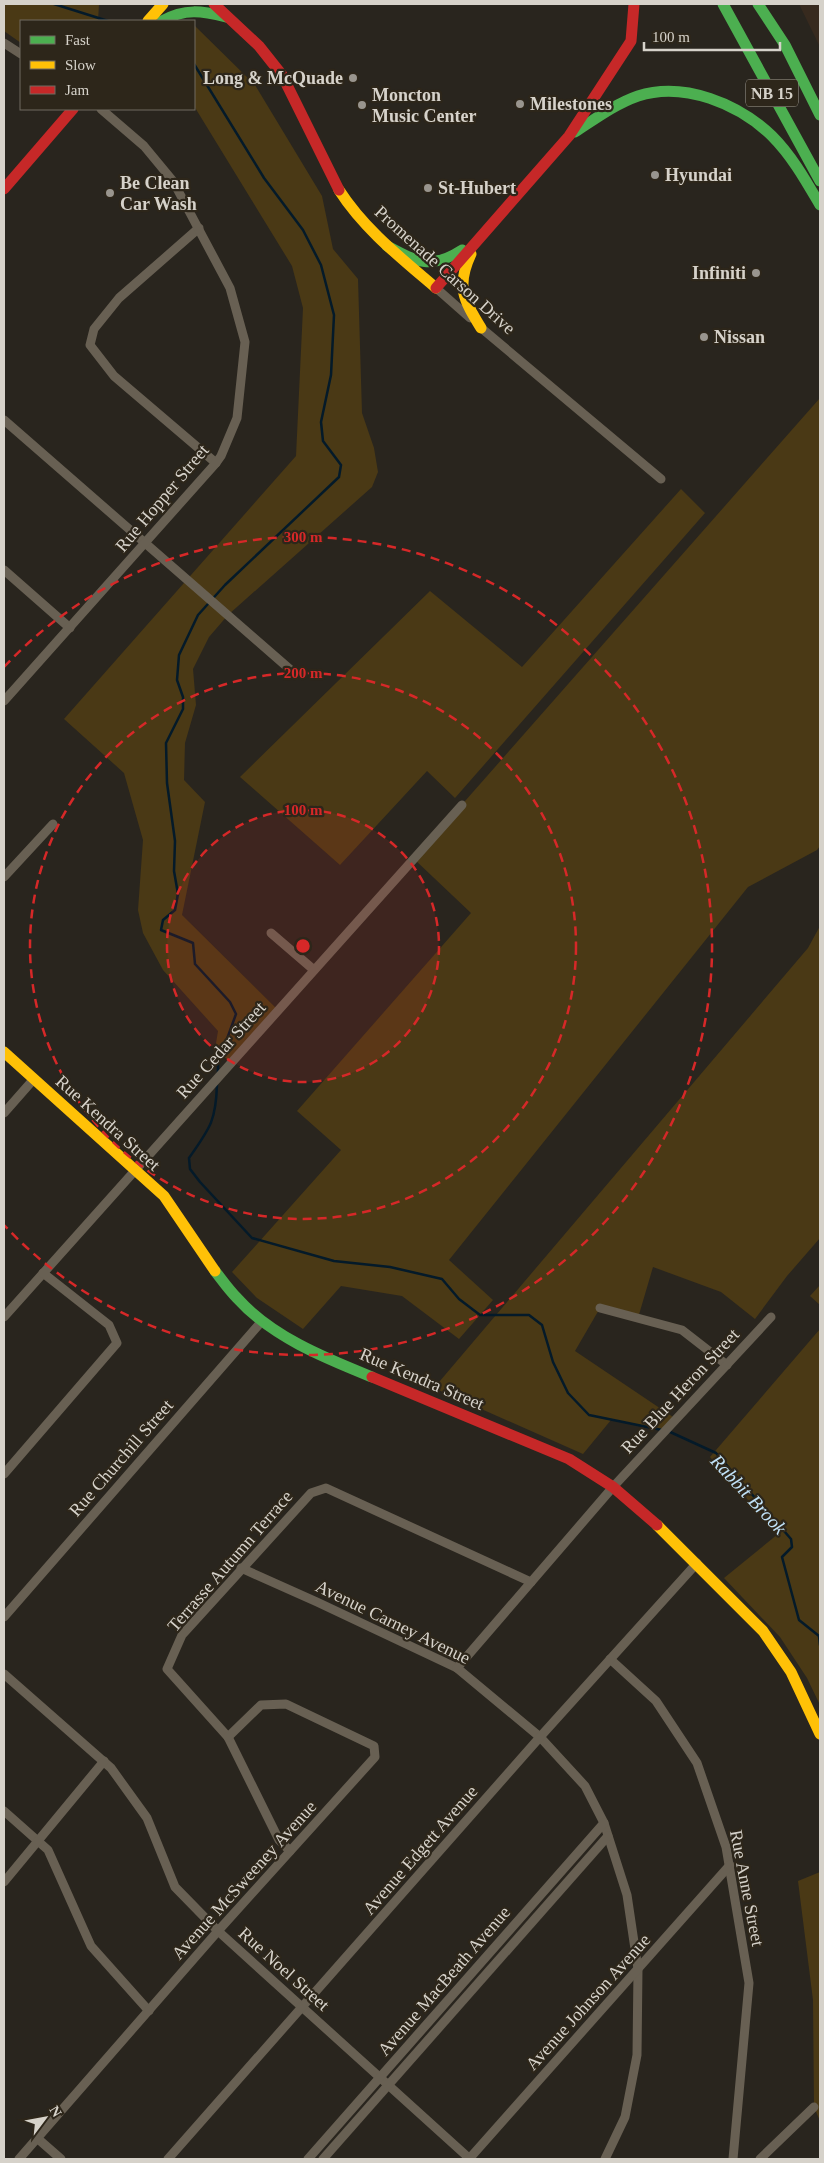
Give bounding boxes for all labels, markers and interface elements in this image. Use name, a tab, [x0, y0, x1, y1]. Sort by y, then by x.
legend	[20, 20, 195, 110]
scale bar	[644, 20, 780, 52]
text: 100 m	[652, 29, 690, 45]
text: Fast	[65, 32, 91, 48]
text: Slow	[65, 57, 96, 73]
place label: Long & McQuade	[203, 68, 343, 88]
marker: Long & McQuade	[347, 72, 359, 84]
road number: NB 15	[746, 80, 798, 106]
text: Jam	[65, 82, 89, 98]
place label: Moncton Music Center	[372, 85, 476, 126]
place label: Milestones	[530, 94, 612, 114]
marker: Milestones	[514, 98, 526, 110]
marker: Moncton Music Center	[356, 99, 368, 111]
place label: Hyundai	[665, 165, 732, 185]
marker: Hyundai	[649, 169, 661, 181]
place label: Be Clean Car Wash	[120, 173, 197, 214]
place label: St-Hubert	[438, 178, 516, 198]
marker: St-Hubert	[422, 182, 434, 194]
marker: Be Clean Car Wash	[104, 187, 116, 199]
street label: Promenade Carson Drive	[371, 202, 519, 338]
place label: Infiniti	[692, 263, 746, 283]
marker: Infiniti	[750, 267, 762, 279]
place label: Nissan	[714, 327, 765, 347]
marker: Nissan	[698, 331, 710, 343]
street label: Rue Hopper Street	[111, 440, 213, 556]
text: 300 m	[284, 529, 323, 545]
text: 200 m	[284, 665, 323, 681]
text: 100 m	[284, 802, 323, 818]
centre of rings	[294, 937, 312, 955]
street label: Rue Cedar Street	[172, 998, 270, 1102]
street label: Rue Kendra Street	[52, 1071, 164, 1175]
street label: Rue Blue Heron Street	[617, 1324, 743, 1458]
street label: Rue Kendra Street	[357, 1344, 487, 1414]
street label: Rue Churchill Street	[65, 1396, 177, 1520]
water label: Rabbit Brook	[706, 1449, 791, 1539]
street label: Terrasse Autumn Terrace	[163, 1486, 297, 1636]
street label: Avenue Carney Avenue	[313, 1576, 473, 1668]
street label: Avenue Edgett Avenue	[359, 1781, 481, 1919]
street label: Avenue McSweeney Avenue	[168, 1797, 320, 1963]
street label: Rue Anne Street	[726, 1828, 768, 1948]
street label: Avenue MacBeath Avenue	[374, 1902, 514, 2060]
street label: Rue Noel Street	[235, 1923, 333, 2015]
street label: Avenue Johnson Avenue	[522, 1930, 654, 2074]
north arrow	[20, 2093, 70, 2143]
text: N	[47, 2103, 65, 2120]

